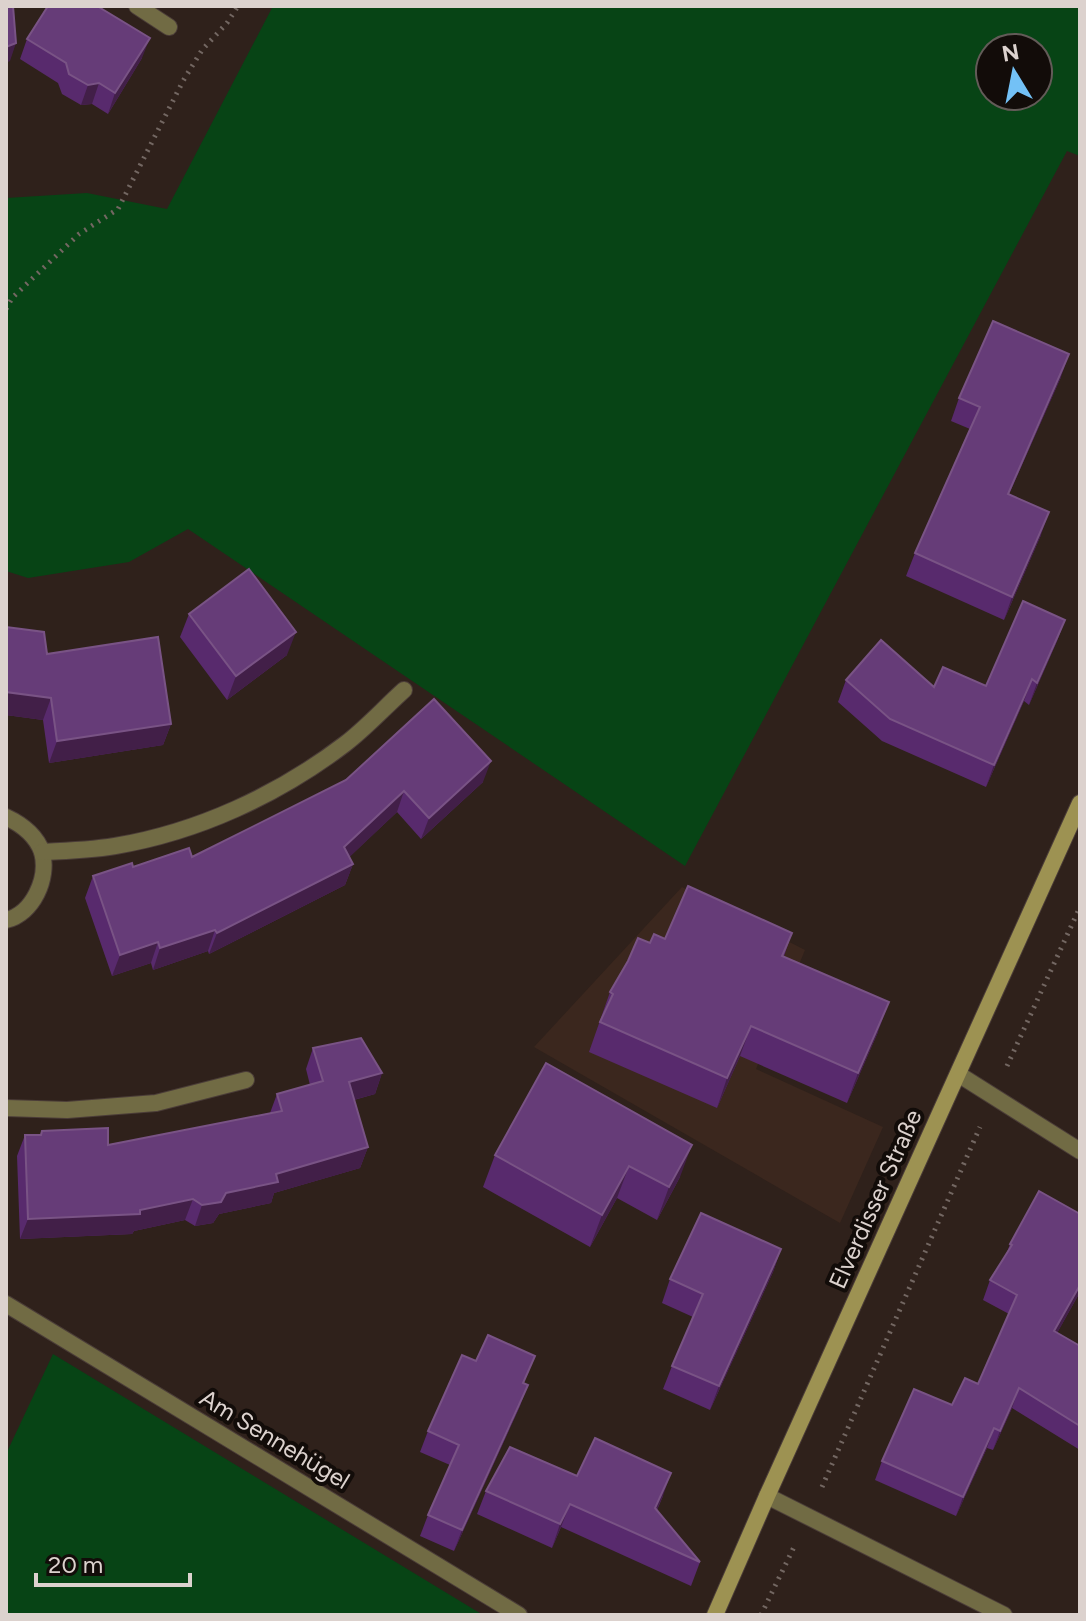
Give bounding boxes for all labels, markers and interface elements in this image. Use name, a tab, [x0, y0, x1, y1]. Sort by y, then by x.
north arrow	[974, 32, 1054, 112]
text: N	[1000, 38, 1021, 68]
street label: Elverdisser Straße	[823, 1105, 927, 1293]
street label: Am Sennehügel	[195, 1383, 355, 1495]
scale bar	[36, 1537, 190, 1587]
text: 20 m	[48, 1550, 103, 1579]

